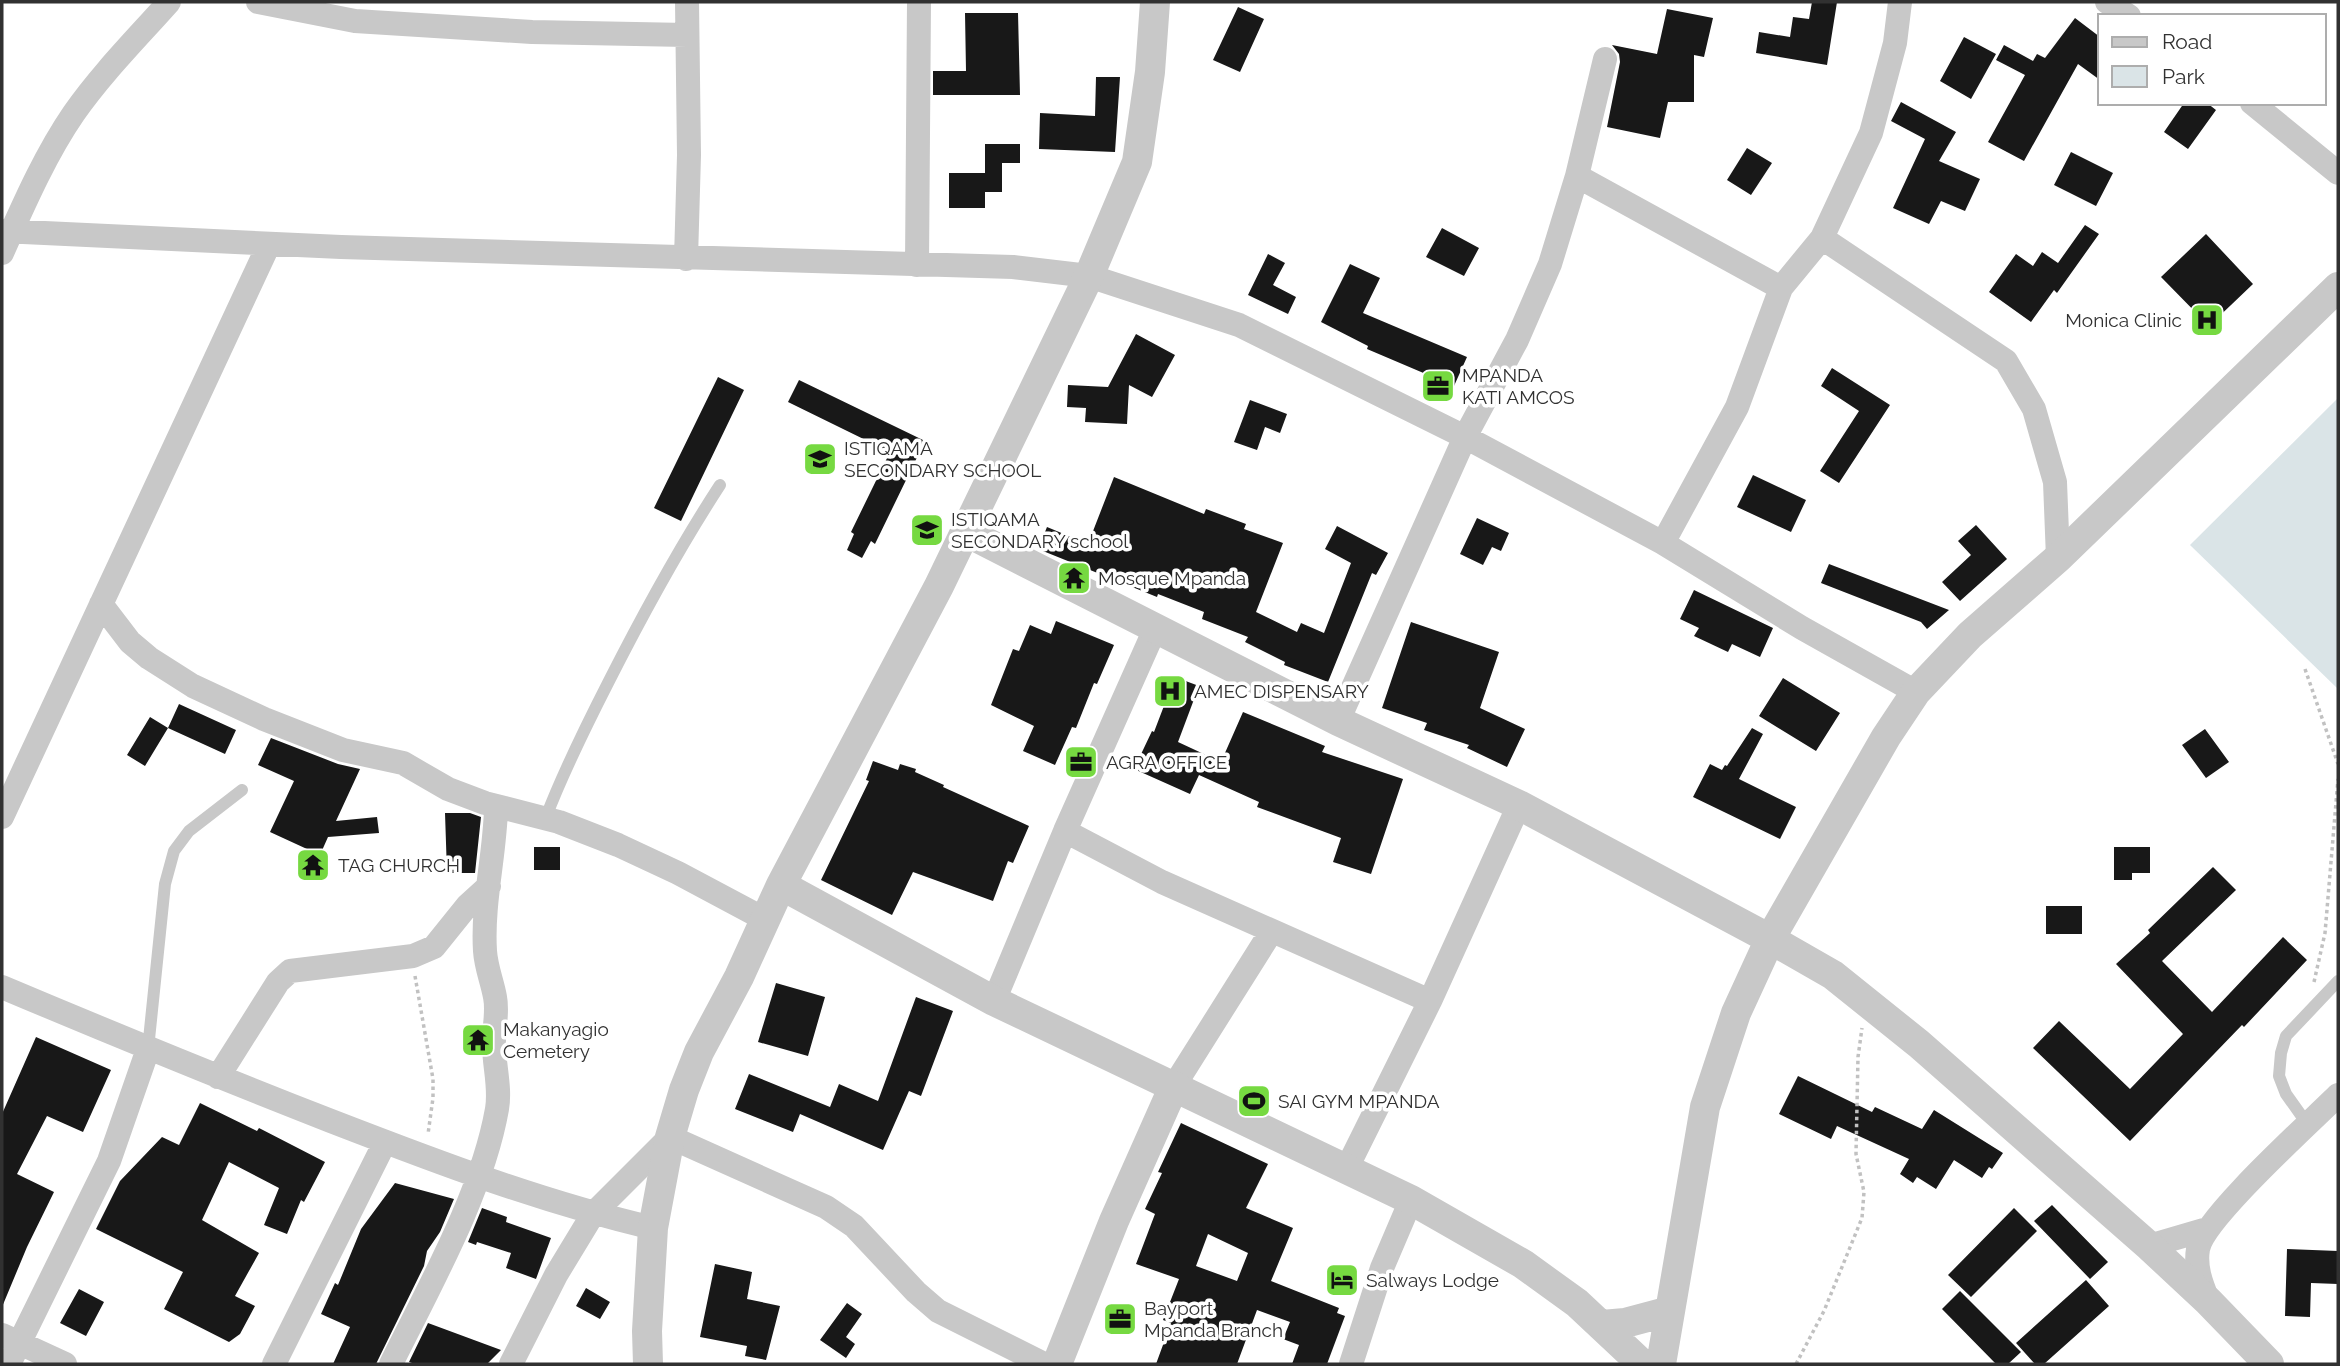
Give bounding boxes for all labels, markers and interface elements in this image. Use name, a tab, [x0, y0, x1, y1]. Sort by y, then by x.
legend	[2098, 14, 2326, 105]
text: Road	[2162, 29, 2212, 54]
text: Park	[2162, 64, 2205, 89]
hospital icon: Monica Clinic	[2188, 301, 2226, 339]
place label: Monica Clinic	[2065, 309, 2182, 331]
place label: MPANDA KATI AMCOS	[1462, 364, 1575, 408]
office icon: MPANDA KATI AMCOS	[1419, 367, 1457, 405]
place label: ISTIQAMA SECONDARY SCHOOL	[844, 437, 1041, 481]
school or university icon: ISTIQAMA SECONDARY SCHOOL	[801, 440, 839, 478]
place label: ISTIQAMA SECONDARY school	[951, 508, 1129, 552]
school or university icon: ISTIQAMA SECONDARY school	[908, 511, 946, 549]
temple icon: Mosque Mpanda	[1055, 559, 1093, 597]
place label: Mosque Mpanda	[1098, 567, 1246, 589]
hospital icon: AMEC DISPENSARY	[1151, 672, 1189, 710]
place label: AMEC DISPENSARY	[1194, 680, 1370, 702]
office icon: AGRA OFFICE	[1062, 743, 1100, 781]
place label: AGRA OFFICE	[1106, 751, 1227, 773]
temple icon: TAG CHURCH	[294, 846, 332, 884]
place label: TAG CHURCH	[338, 854, 460, 876]
place label: Makanyagio Cemetery	[503, 1018, 609, 1062]
temple icon: Makanyagio Cemetery	[459, 1021, 497, 1059]
sports icon: SAI GYM MPANDA	[1235, 1082, 1273, 1120]
place label: SAI GYM MPANDA	[1278, 1090, 1440, 1112]
hotel icon: Salways Lodge	[1323, 1261, 1361, 1299]
place label: Salways Lodge	[1366, 1269, 1499, 1291]
place label: Bayport Mpanda Branch	[1144, 1297, 1283, 1341]
office icon: Bayport Mpanda Branch	[1101, 1300, 1139, 1338]

